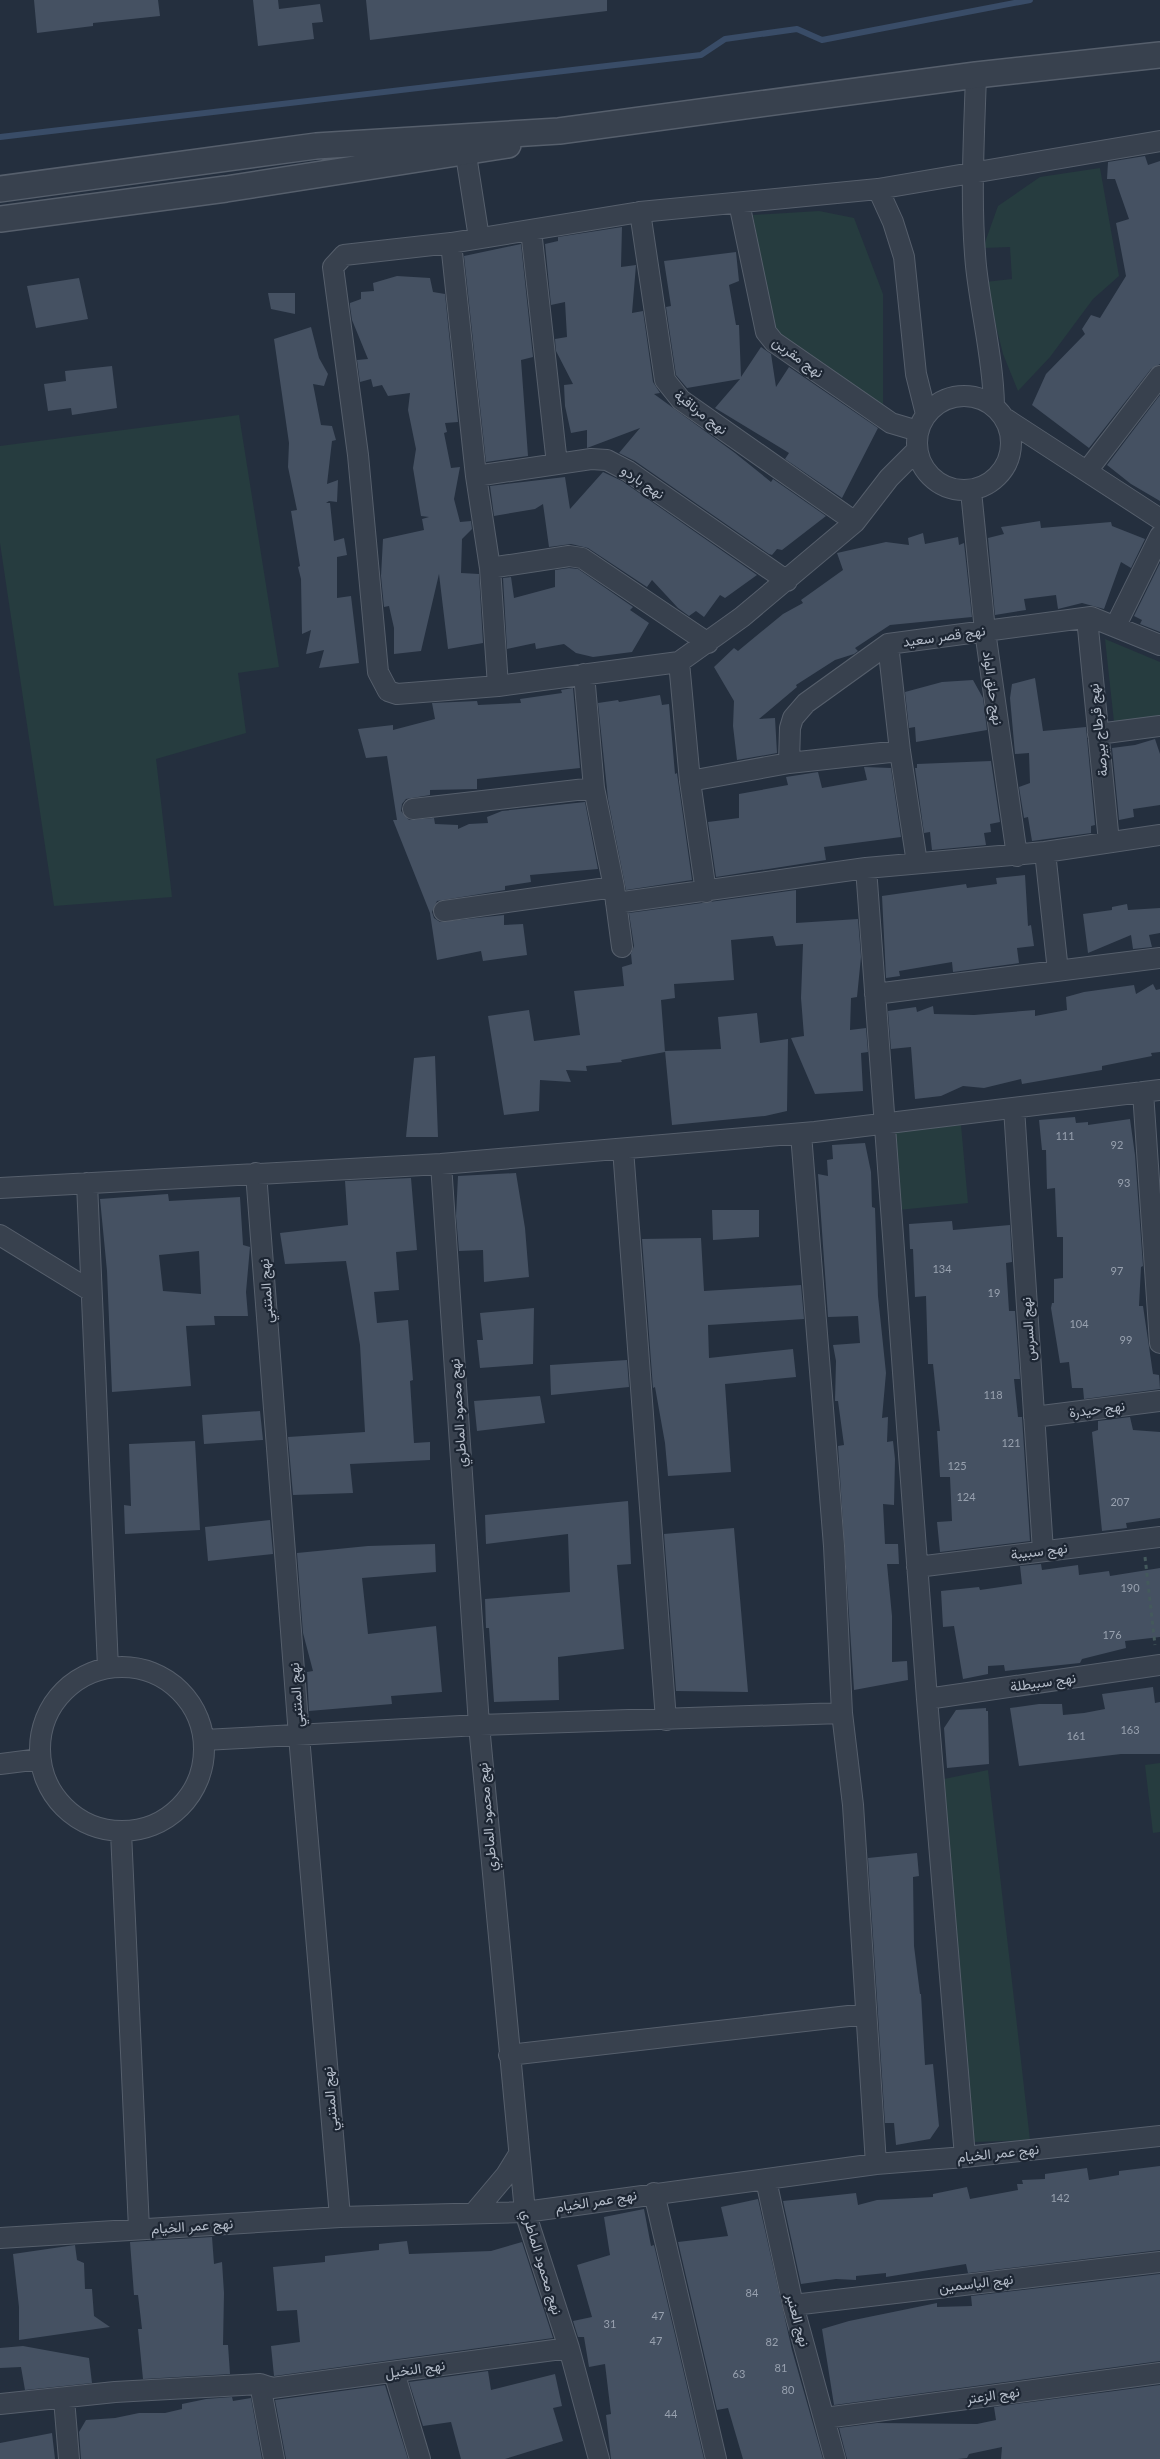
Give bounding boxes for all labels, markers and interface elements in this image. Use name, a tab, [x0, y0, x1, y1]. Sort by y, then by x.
street label: نهج مقرين	[768, 332, 827, 383]
street label: نهج مرناقية	[670, 386, 731, 440]
street label: نهج باردو	[617, 461, 668, 505]
street label: نهج قصر سعيد	[902, 621, 987, 653]
street label: نهج حلق الواد	[977, 650, 1007, 727]
street label: نهج قرطاج بيرصة	[1084, 682, 1114, 777]
house number: 111	[1055, 1129, 1075, 1142]
house number: 92	[1111, 1138, 1123, 1151]
house number: 93	[1118, 1176, 1130, 1189]
street label: نهج المتنبي	[255, 1258, 280, 1324]
house number: 134	[932, 1262, 952, 1275]
house number: 97	[1111, 1264, 1123, 1277]
house number: 19	[988, 1286, 1000, 1299]
street label: نهج السرس	[1017, 1296, 1041, 1362]
house number: 104	[1069, 1317, 1089, 1330]
house number: 99	[1120, 1333, 1132, 1346]
street label: نهج محمود الماطري	[445, 1358, 474, 1468]
house number: 118	[983, 1388, 1003, 1401]
street label: نهج حيدرة	[1068, 1397, 1126, 1423]
house number: 121	[1001, 1436, 1021, 1449]
house number: 125	[947, 1459, 967, 1472]
house number: 124	[956, 1490, 976, 1503]
house number: 207	[1110, 1495, 1130, 1508]
street label: نهج سبيبة	[1009, 1539, 1069, 1565]
house number: 190	[1120, 1581, 1140, 1594]
house number: 176	[1102, 1628, 1122, 1641]
street label: نهج المتنبي	[285, 1662, 310, 1728]
street label: نهج سبيطلة	[1009, 1668, 1077, 1698]
house number: 163	[1120, 1723, 1140, 1736]
house number: 161	[1066, 1729, 1086, 1742]
street label: نهج محمود الماطري	[473, 1762, 504, 1872]
street label: نهج المتنبي	[318, 2066, 345, 2132]
street label: نهج عمر الخيام	[956, 2140, 1040, 2168]
street label: نهج عمر الخيام	[554, 2186, 638, 2218]
house number: 142	[1050, 2191, 1070, 2204]
street label: نهج محمود الماطري	[515, 2207, 567, 2318]
street label: نهج عمر الخيام	[150, 2214, 234, 2240]
street label: نهج الياسمين	[938, 2270, 1015, 2298]
house number: 84	[746, 2286, 759, 2299]
street label: نهج العنبر	[780, 2290, 814, 2349]
house number: 47	[652, 2309, 664, 2322]
house number: 31	[604, 2317, 616, 2330]
house number: 47	[650, 2334, 662, 2347]
house number: 82	[766, 2335, 778, 2348]
street label: نهج النخيل	[384, 2356, 447, 2384]
house number: 81	[775, 2361, 787, 2374]
house number: 63	[733, 2367, 745, 2380]
street label: نهج الزعتر	[964, 2382, 1021, 2410]
house number: 80	[782, 2383, 795, 2396]
house number: 44	[665, 2407, 678, 2420]

